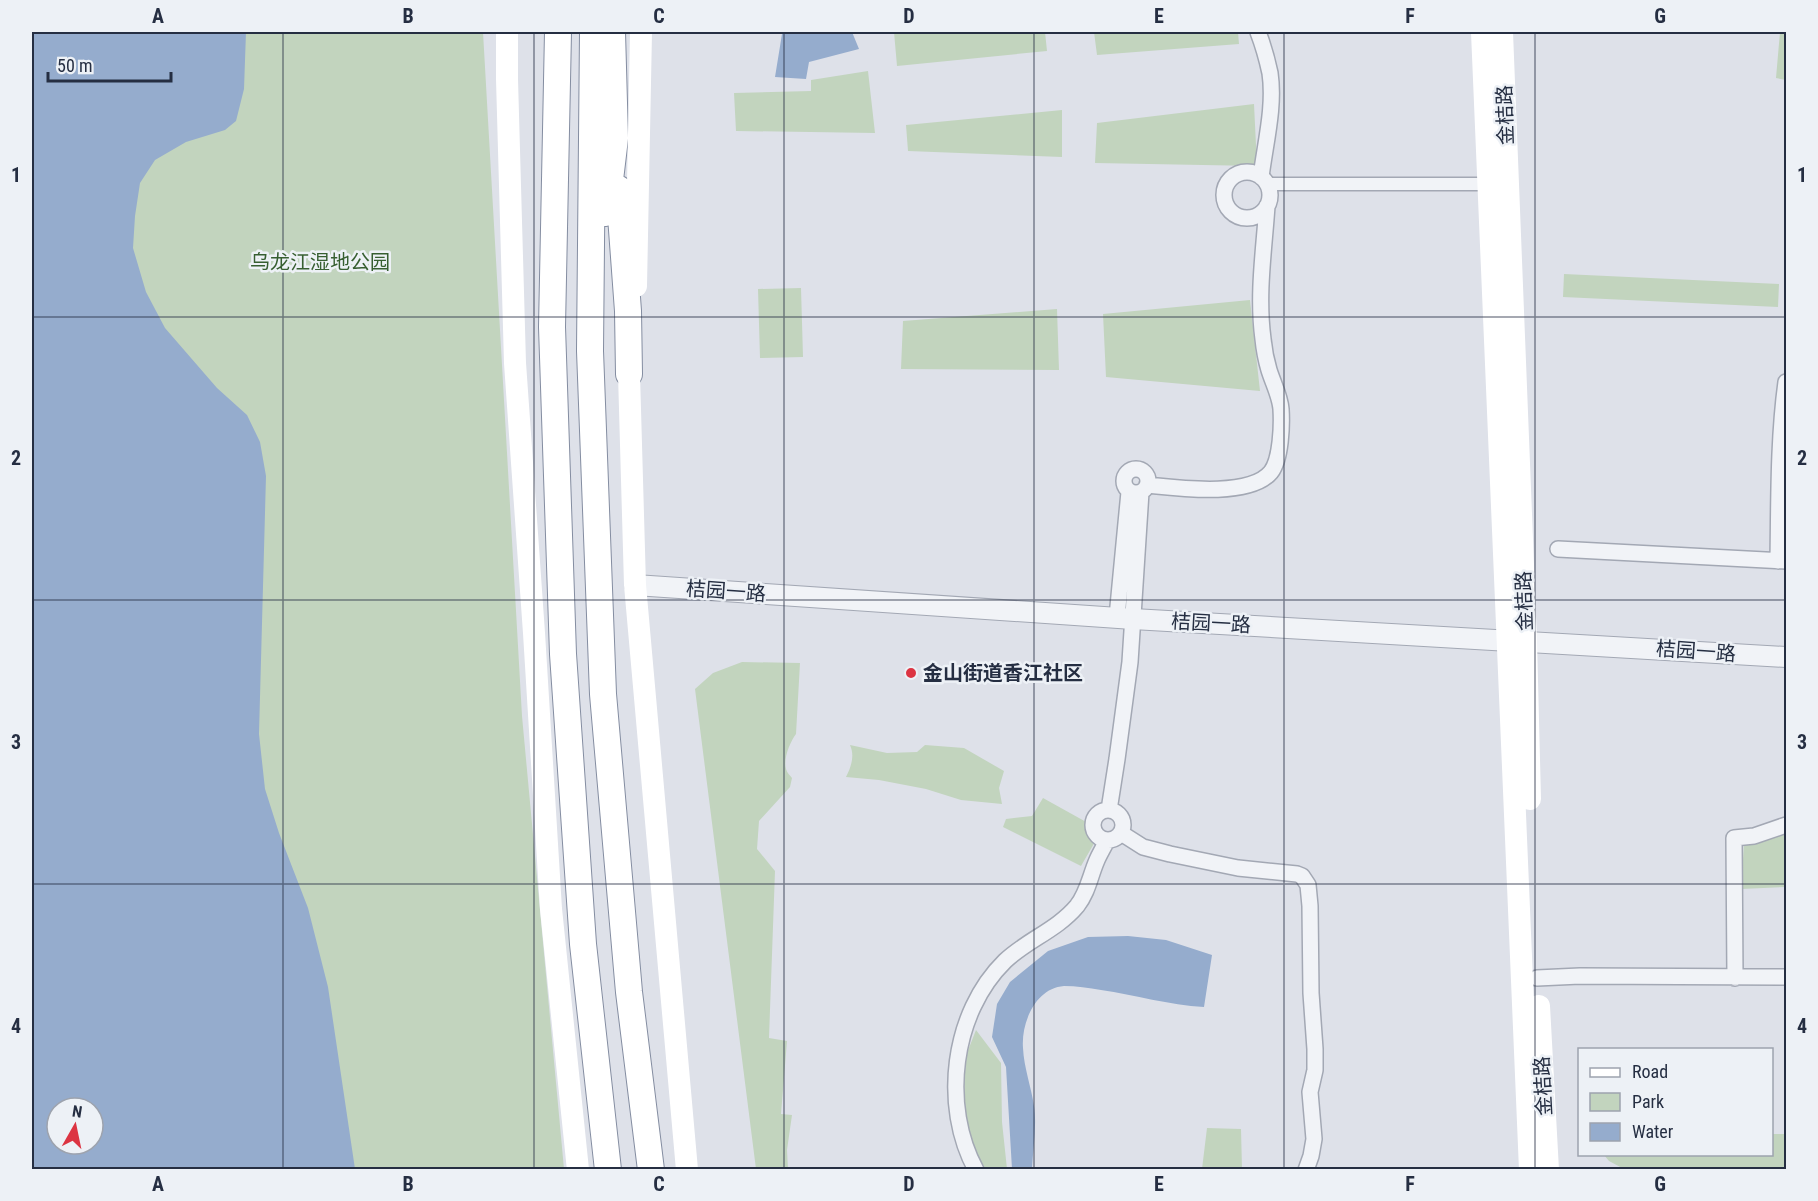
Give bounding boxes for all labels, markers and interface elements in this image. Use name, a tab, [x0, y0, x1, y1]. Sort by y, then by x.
text: A	[152, 4, 164, 28]
text: B	[402, 4, 414, 28]
text: C	[653, 4, 665, 28]
text: D	[903, 4, 915, 28]
text: E	[1154, 4, 1164, 28]
text: F	[1405, 4, 1415, 28]
text: G	[1654, 4, 1666, 28]
scale bar	[48, 45, 171, 83]
text: 50 m	[57, 55, 92, 76]
street label: 金桔路	[1492, 85, 1518, 145]
text: 1	[11, 163, 21, 187]
text: 1	[1797, 163, 1807, 187]
park label: 乌龙江湿地公园	[250, 250, 390, 274]
text: 2	[11, 446, 21, 470]
text: 2	[1797, 446, 1807, 470]
street label: 金桔路	[1511, 571, 1537, 631]
street label: 桔园一路	[685, 576, 767, 606]
street label: 桔园一路	[1170, 609, 1252, 637]
street label: 桔园一路	[1655, 636, 1737, 666]
place label: 金山街道香江社区	[923, 661, 1083, 685]
marker: 金山街道香江社区	[904, 666, 918, 680]
text: 3	[11, 730, 21, 754]
text: 3	[1797, 730, 1807, 754]
text: 4	[11, 1014, 21, 1038]
text: 4	[1797, 1014, 1807, 1038]
legend	[1578, 1048, 1773, 1156]
street label: 金桔路	[1529, 1055, 1557, 1117]
text: Road	[1632, 1061, 1668, 1082]
text: Park	[1632, 1091, 1664, 1112]
north arrow	[45, 1096, 105, 1156]
text: N	[71, 1102, 84, 1122]
text: Water	[1632, 1121, 1674, 1142]
text: A	[152, 1172, 164, 1196]
text: B	[402, 1172, 414, 1196]
text: C	[653, 1172, 665, 1196]
text: D	[903, 1172, 915, 1196]
text: E	[1154, 1172, 1164, 1196]
text: F	[1405, 1172, 1415, 1196]
text: G	[1654, 1172, 1666, 1196]

